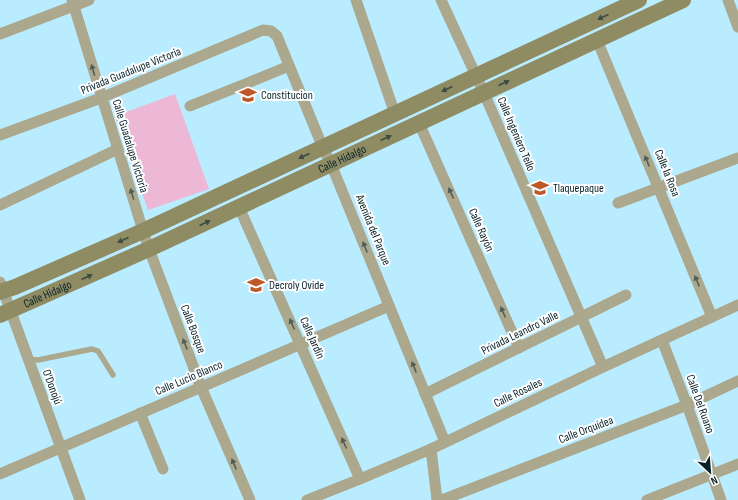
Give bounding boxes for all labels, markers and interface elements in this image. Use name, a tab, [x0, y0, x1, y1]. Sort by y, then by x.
one-way arrow	[597, 14, 609, 20]
street label: Privada Guadalupe Victoria	[79, 44, 184, 98]
one-way arrow	[90, 64, 96, 76]
one-way arrow	[498, 80, 510, 86]
school or university icon: Constitucion	[238, 85, 258, 105]
one-way arrow	[442, 86, 453, 92]
place label: Constitucion	[261, 88, 313, 103]
street label: Calle Ingeniero Tello	[494, 95, 538, 173]
street label: Calle Guadalupe Victoria	[109, 97, 151, 195]
one-way arrow	[381, 135, 392, 141]
street label: Calle Hidalgo	[316, 141, 369, 177]
street label: Calle la Rosa	[651, 147, 683, 199]
one-way arrow	[299, 153, 310, 159]
one-way arrow	[644, 154, 650, 166]
school or university icon: Tlaquepaque	[530, 178, 550, 198]
place label: Tlaquepaque	[553, 181, 604, 196]
one-way arrow	[447, 187, 453, 199]
one-way arrow	[129, 188, 135, 200]
street label: Avenida del Parque	[352, 192, 394, 268]
street label: Calle Rayón	[465, 206, 497, 254]
one-way arrow	[199, 220, 211, 226]
one-way arrow	[117, 237, 128, 243]
one-way arrow	[362, 240, 368, 252]
one-way arrow	[81, 273, 93, 279]
school or university icon: Decroly Ovide	[246, 275, 266, 295]
one-way arrow	[694, 275, 700, 286]
street label: Calle Hidalgo	[21, 277, 74, 311]
place label: Decroly Ovide	[269, 278, 324, 293]
street label: Calle Bosque	[177, 303, 209, 356]
one-way arrow	[500, 306, 506, 318]
street label: Privada Leandro Valle	[479, 308, 561, 358]
street label: Calle Jardín	[296, 315, 328, 361]
one-way arrow	[288, 318, 294, 330]
one-way arrow	[181, 338, 187, 350]
street label: Calle Lucio Blanco	[153, 357, 225, 399]
one-way arrow	[411, 361, 417, 373]
street label: O'Donojú	[39, 368, 65, 406]
street label: Calle Del Ruano	[682, 372, 718, 436]
street label: Calle Rosales	[491, 375, 545, 411]
street label: Calle Orquídea	[557, 413, 616, 447]
one-way arrow	[341, 438, 347, 449]
north arrow	[690, 452, 730, 492]
one-way arrow	[231, 458, 237, 470]
text: N	[709, 473, 720, 488]

